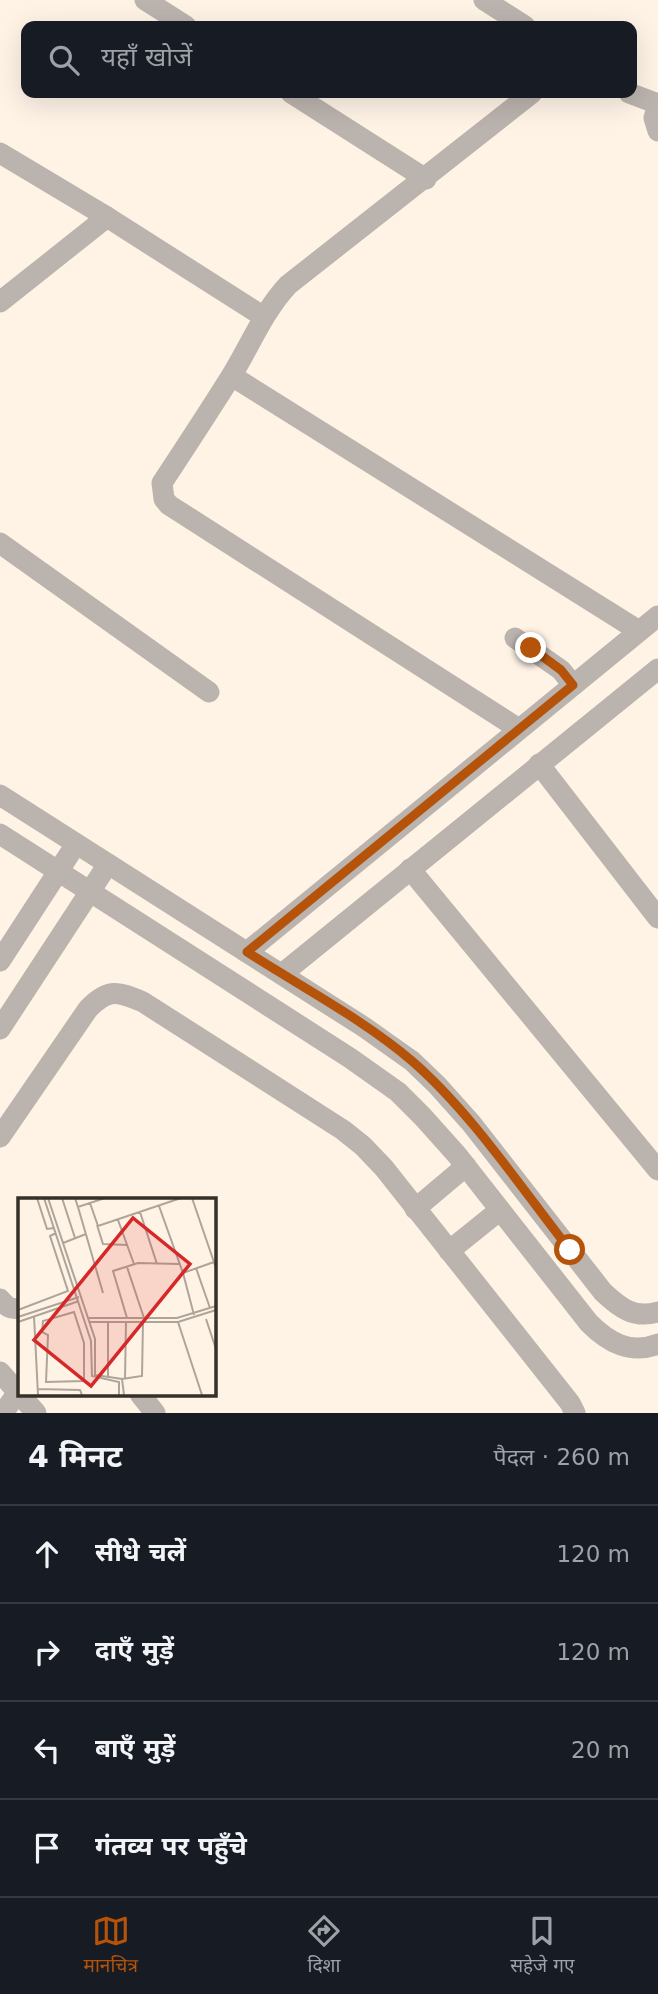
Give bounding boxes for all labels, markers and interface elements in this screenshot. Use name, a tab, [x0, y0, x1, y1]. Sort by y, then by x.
search box	[21, 21, 637, 98]
icon: search	[45, 41, 83, 79]
text: यहाँ खोजें	[101, 42, 192, 72]
route end	[515, 632, 546, 663]
inset map	[18, 1198, 215, 1395]
route start	[554, 1234, 585, 1265]
text: 4 मिनट	[28, 1439, 122, 1474]
text: पैदल · 260 m	[494, 1444, 630, 1470]
icon: ahead	[28, 1535, 66, 1573]
text: सीधे चलें	[95, 1537, 186, 1567]
text: 120 m	[556, 1541, 630, 1567]
icon: right	[28, 1633, 66, 1671]
text: दाएँ मुड़ें	[95, 1635, 174, 1665]
text: 120 m	[556, 1639, 630, 1665]
icon: left	[28, 1731, 66, 1769]
text: बाएँ मुड़ें	[95, 1733, 175, 1763]
text: 20 m	[571, 1737, 630, 1763]
icon: arrive	[28, 1829, 66, 1867]
text: गंतव्य पर पहुँचे	[95, 1831, 247, 1861]
tab: मानचित्र	[84, 1912, 138, 1980]
tab: दिशा	[305, 1912, 343, 1980]
tab: सहेजे गए	[510, 1912, 574, 1980]

